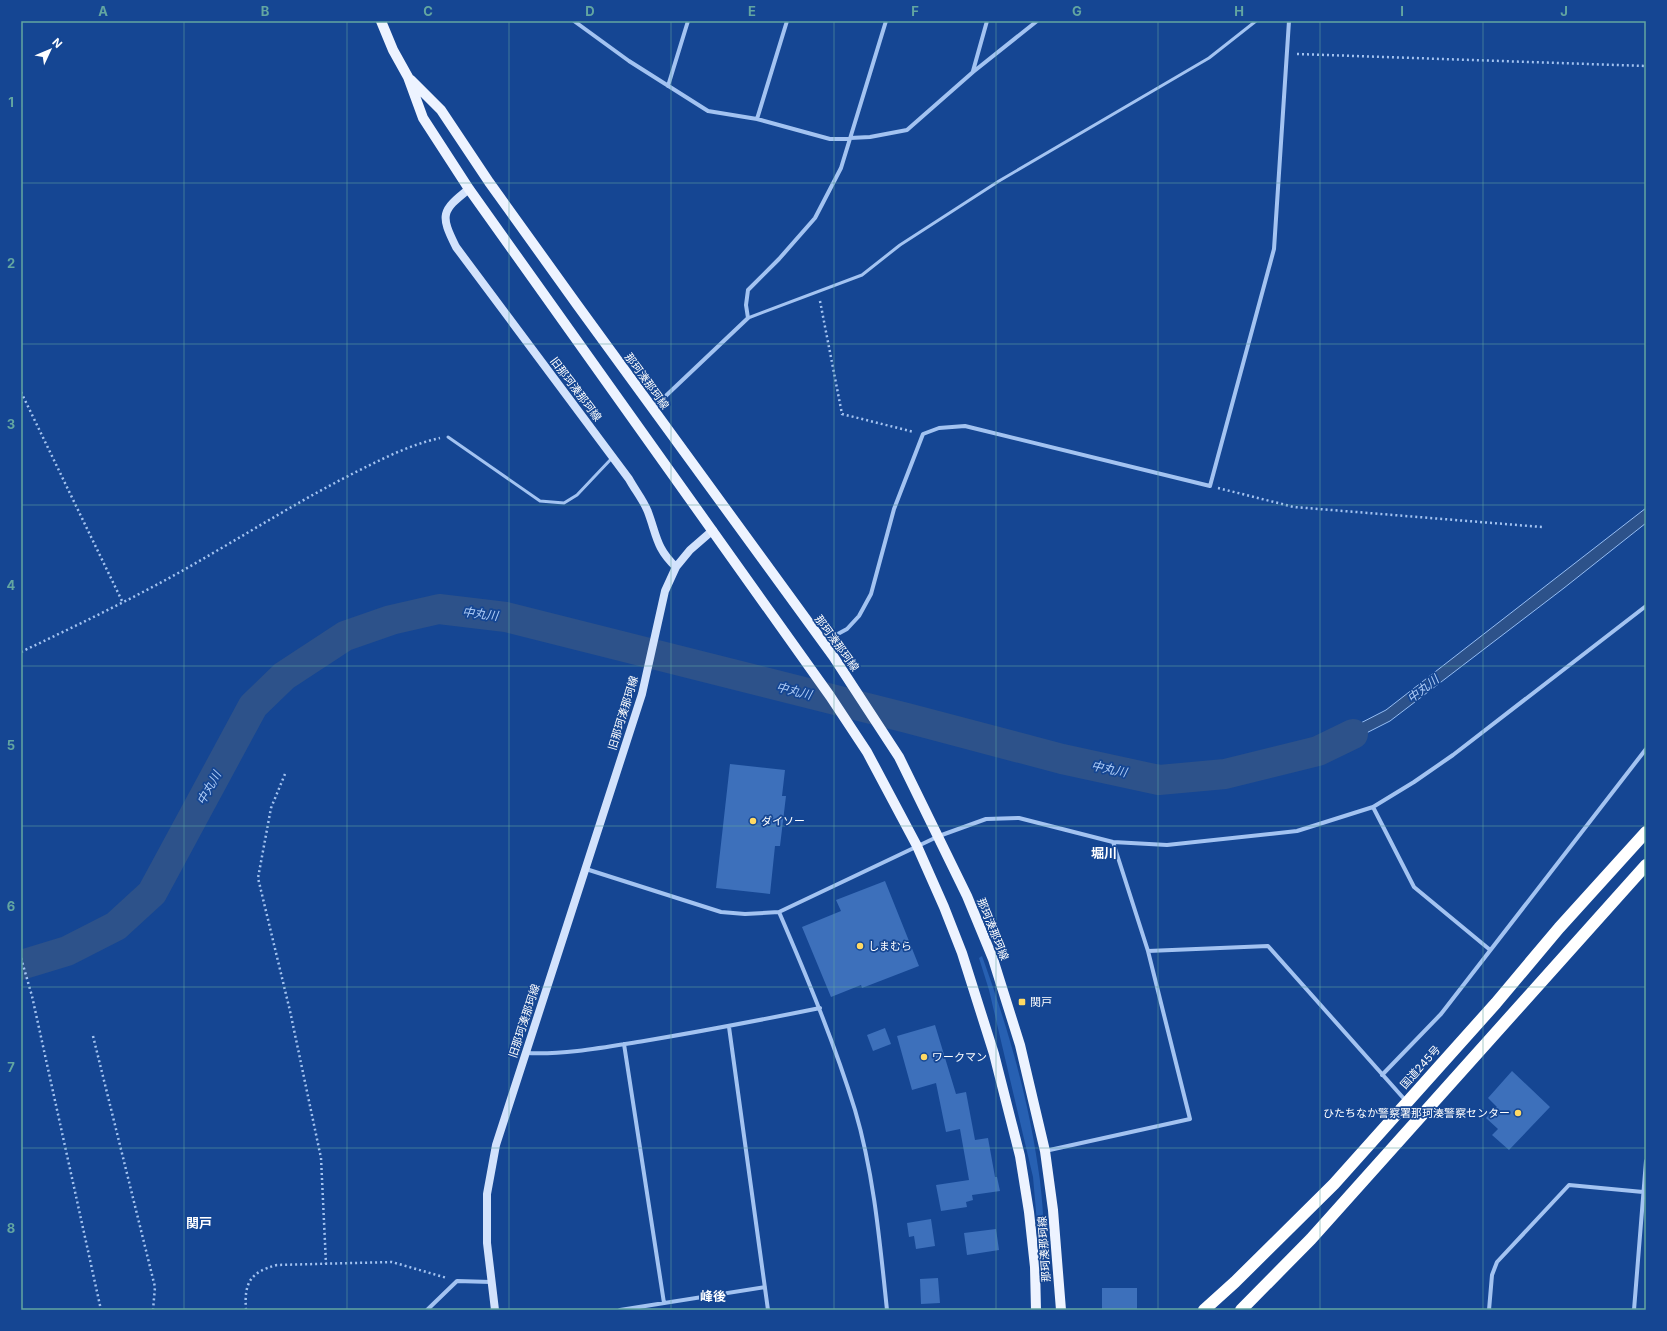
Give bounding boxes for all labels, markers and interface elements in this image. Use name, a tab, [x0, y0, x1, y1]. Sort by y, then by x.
text: A	[98, 3, 108, 19]
text: B	[261, 3, 270, 19]
text: C	[423, 3, 433, 19]
text: D	[585, 3, 595, 19]
text: E	[748, 3, 756, 19]
text: F	[911, 3, 919, 19]
text: G	[1072, 3, 1082, 19]
text: H	[1234, 3, 1244, 19]
text: I	[1400, 3, 1404, 19]
text: J	[1560, 3, 1568, 19]
north arrow	[30, 30, 70, 70]
text: N	[49, 35, 65, 51]
text: 1	[8, 94, 14, 110]
text: 2	[7, 255, 15, 271]
street label: 那珂湊那珂線	[622, 350, 672, 412]
street label: 旧那珂湊那珂線	[547, 354, 605, 424]
text: 3	[7, 416, 15, 432]
text: 4	[7, 577, 16, 593]
water label: 中丸川	[461, 604, 501, 623]
street label: 那珂湊那珂線	[812, 612, 862, 674]
water label: 中丸川	[1404, 670, 1443, 706]
street label: 旧那珂湊那珂線	[605, 674, 641, 752]
water label: 中丸川	[775, 679, 815, 703]
text: 5	[7, 737, 15, 753]
water label: 中丸川	[1090, 757, 1130, 780]
water label: 中丸川	[193, 767, 225, 807]
place label: ダイソー	[761, 814, 805, 828]
marker: ダイソー	[748, 816, 758, 826]
district label: 堀川	[1091, 845, 1117, 861]
street label: 那珂湊那珂線	[974, 896, 1012, 962]
text: 6	[7, 898, 15, 914]
place label: しまむら	[868, 939, 912, 953]
marker: しまむら	[855, 941, 865, 951]
street label: 旧那珂湊那珂線	[505, 982, 543, 1060]
place label: 関戸	[1030, 995, 1052, 1009]
marker: 関戸	[1017, 997, 1027, 1007]
street label: 国道245号	[1397, 1042, 1443, 1092]
place label: ワークマン	[932, 1050, 987, 1064]
marker: ワークマン	[919, 1052, 929, 1062]
text: 7	[7, 1059, 15, 1075]
place label: ひたちなか警察署那珂湊警察センター	[1323, 1106, 1510, 1120]
marker: ひたちなか警察署那珂湊警察センター	[1513, 1108, 1523, 1118]
district label: 関戸	[186, 1215, 212, 1231]
street label: 那珂湊那珂線	[1035, 1216, 1053, 1282]
text: 8	[7, 1220, 15, 1236]
district label: 峰後	[700, 1288, 726, 1304]

